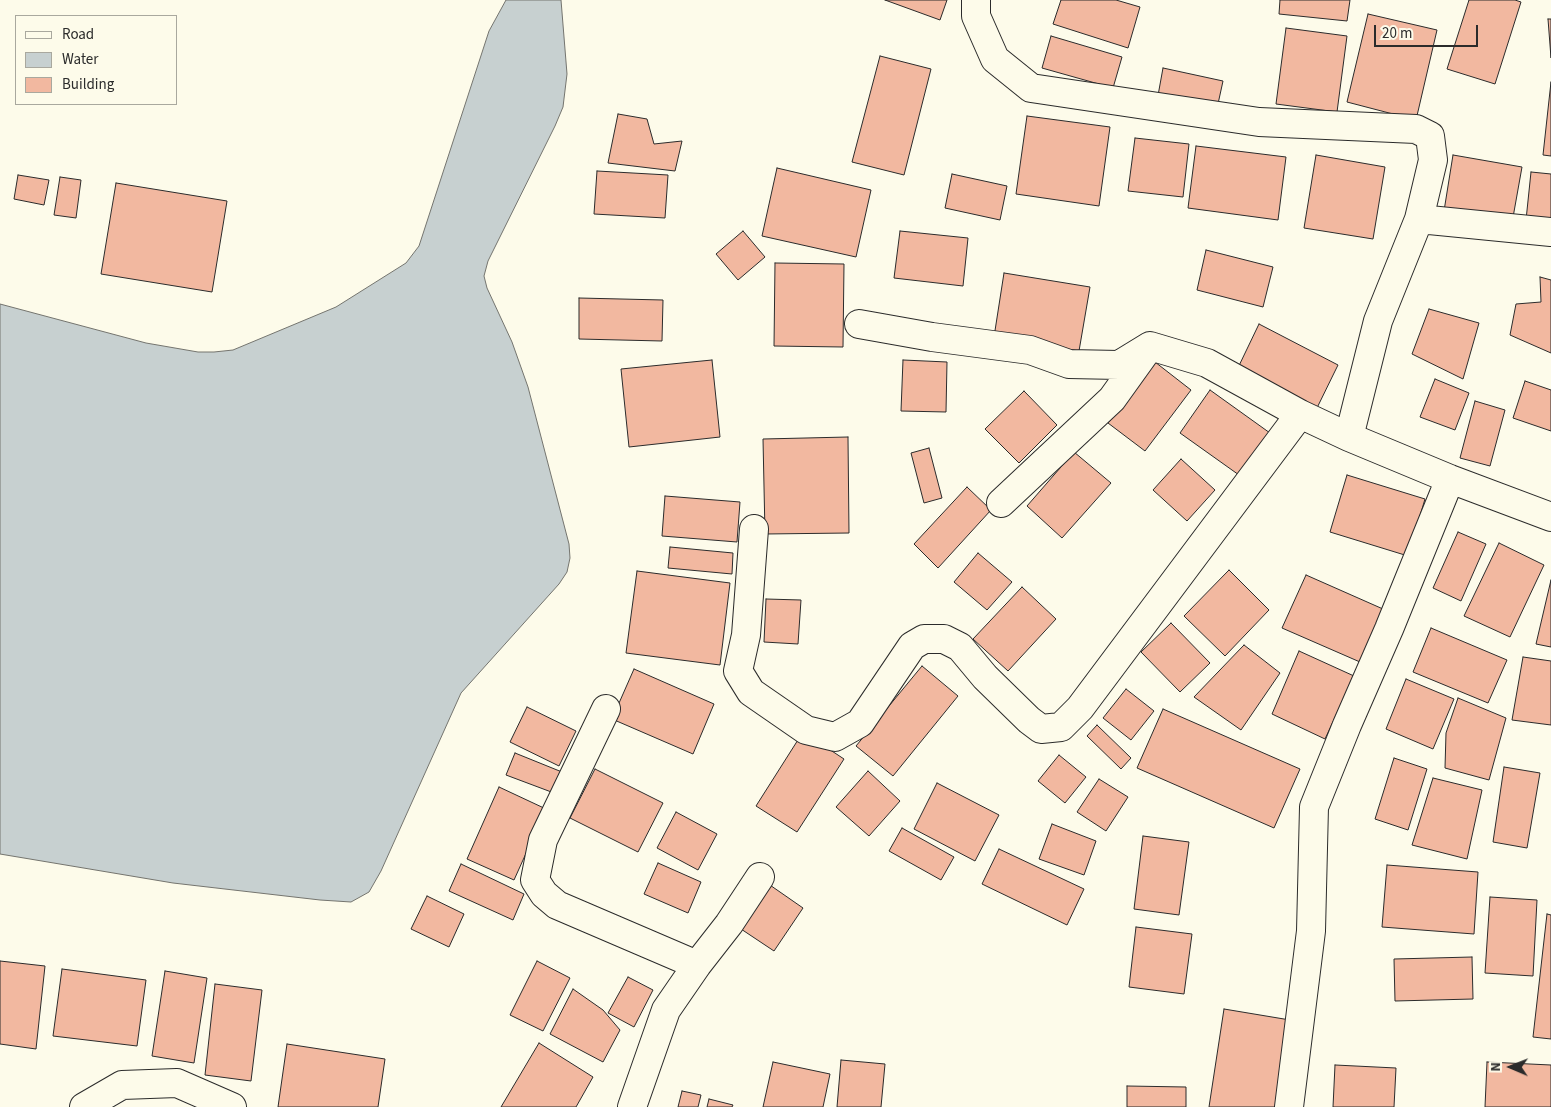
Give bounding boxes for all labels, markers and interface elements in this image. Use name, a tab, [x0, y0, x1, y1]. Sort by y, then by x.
legend	[15, 15, 178, 105]
scale bar	[1376, 15, 1480, 47]
text: 20 m	[1382, 23, 1412, 44]
text: Road	[62, 24, 94, 45]
text: Water	[62, 49, 98, 70]
text: Building	[62, 74, 114, 95]
north arrow	[1486, 1042, 1536, 1092]
text: N	[1486, 1062, 1506, 1072]

